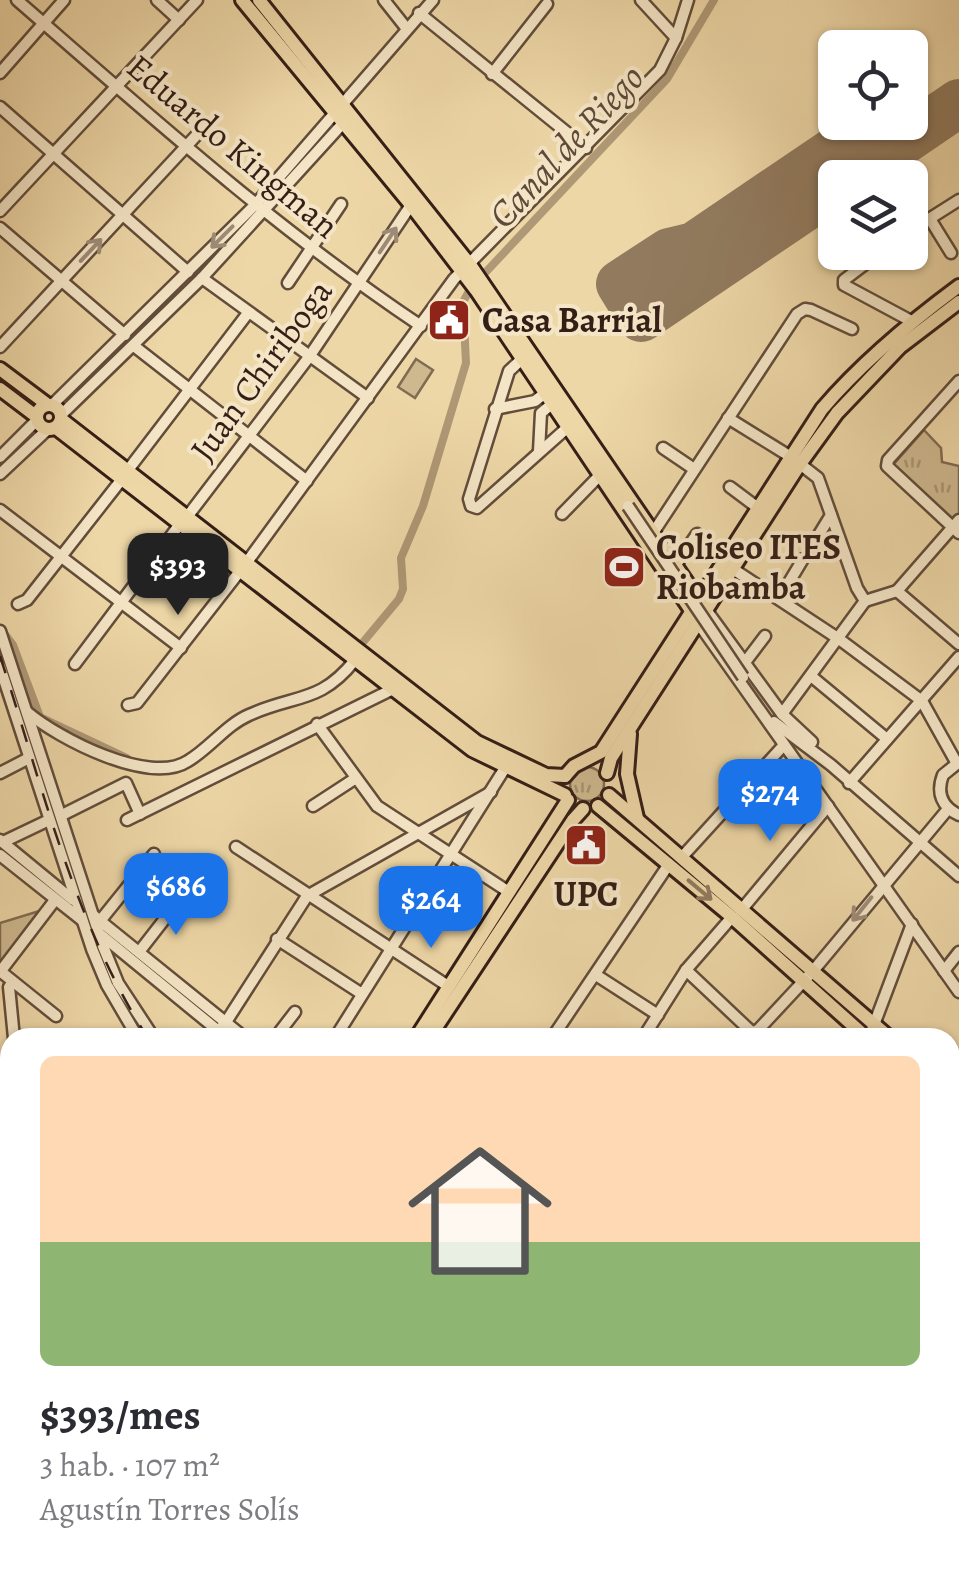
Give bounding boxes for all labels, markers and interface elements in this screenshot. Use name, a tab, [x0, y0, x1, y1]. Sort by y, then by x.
map controls	[818, 30, 928, 270]
button: locate	[818, 30, 928, 140]
street label: Eduardo Kingman	[117, 43, 349, 249]
water label: Canal de Riego	[476, 53, 656, 239]
button: layers	[818, 160, 928, 270]
one-way arrow	[210, 225, 234, 249]
one-way arrow	[377, 226, 398, 254]
one-way arrow	[79, 238, 102, 263]
street label: Juan Chiriboga	[179, 269, 344, 471]
place label: Casa Barrial	[482, 296, 662, 344]
public building icon: Casa Barrial	[426, 297, 472, 343]
place label: Coliseo ITES Riobamba	[656, 523, 841, 611]
pin: $393	[119, 533, 237, 618]
text: $393	[149, 543, 207, 587]
sports icon: Coliseo ITES Riobamba	[601, 544, 647, 590]
pin: $274	[711, 759, 829, 844]
text: $274	[740, 769, 800, 813]
public building icon: UPC	[563, 822, 609, 868]
pin: $686	[117, 853, 235, 938]
text: $686	[146, 863, 206, 907]
pin: $264	[372, 866, 490, 951]
place label: UPC	[554, 870, 618, 918]
text: $264	[401, 876, 461, 920]
one-way arrow	[687, 879, 713, 901]
one-way arrow	[851, 896, 873, 922]
icon: home	[390, 1121, 570, 1301]
text: $393/mes	[40, 1386, 201, 1443]
text: 3 hab. · 107 m²	[40, 1443, 220, 1487]
text: Agustín Torres Solís	[40, 1487, 300, 1531]

